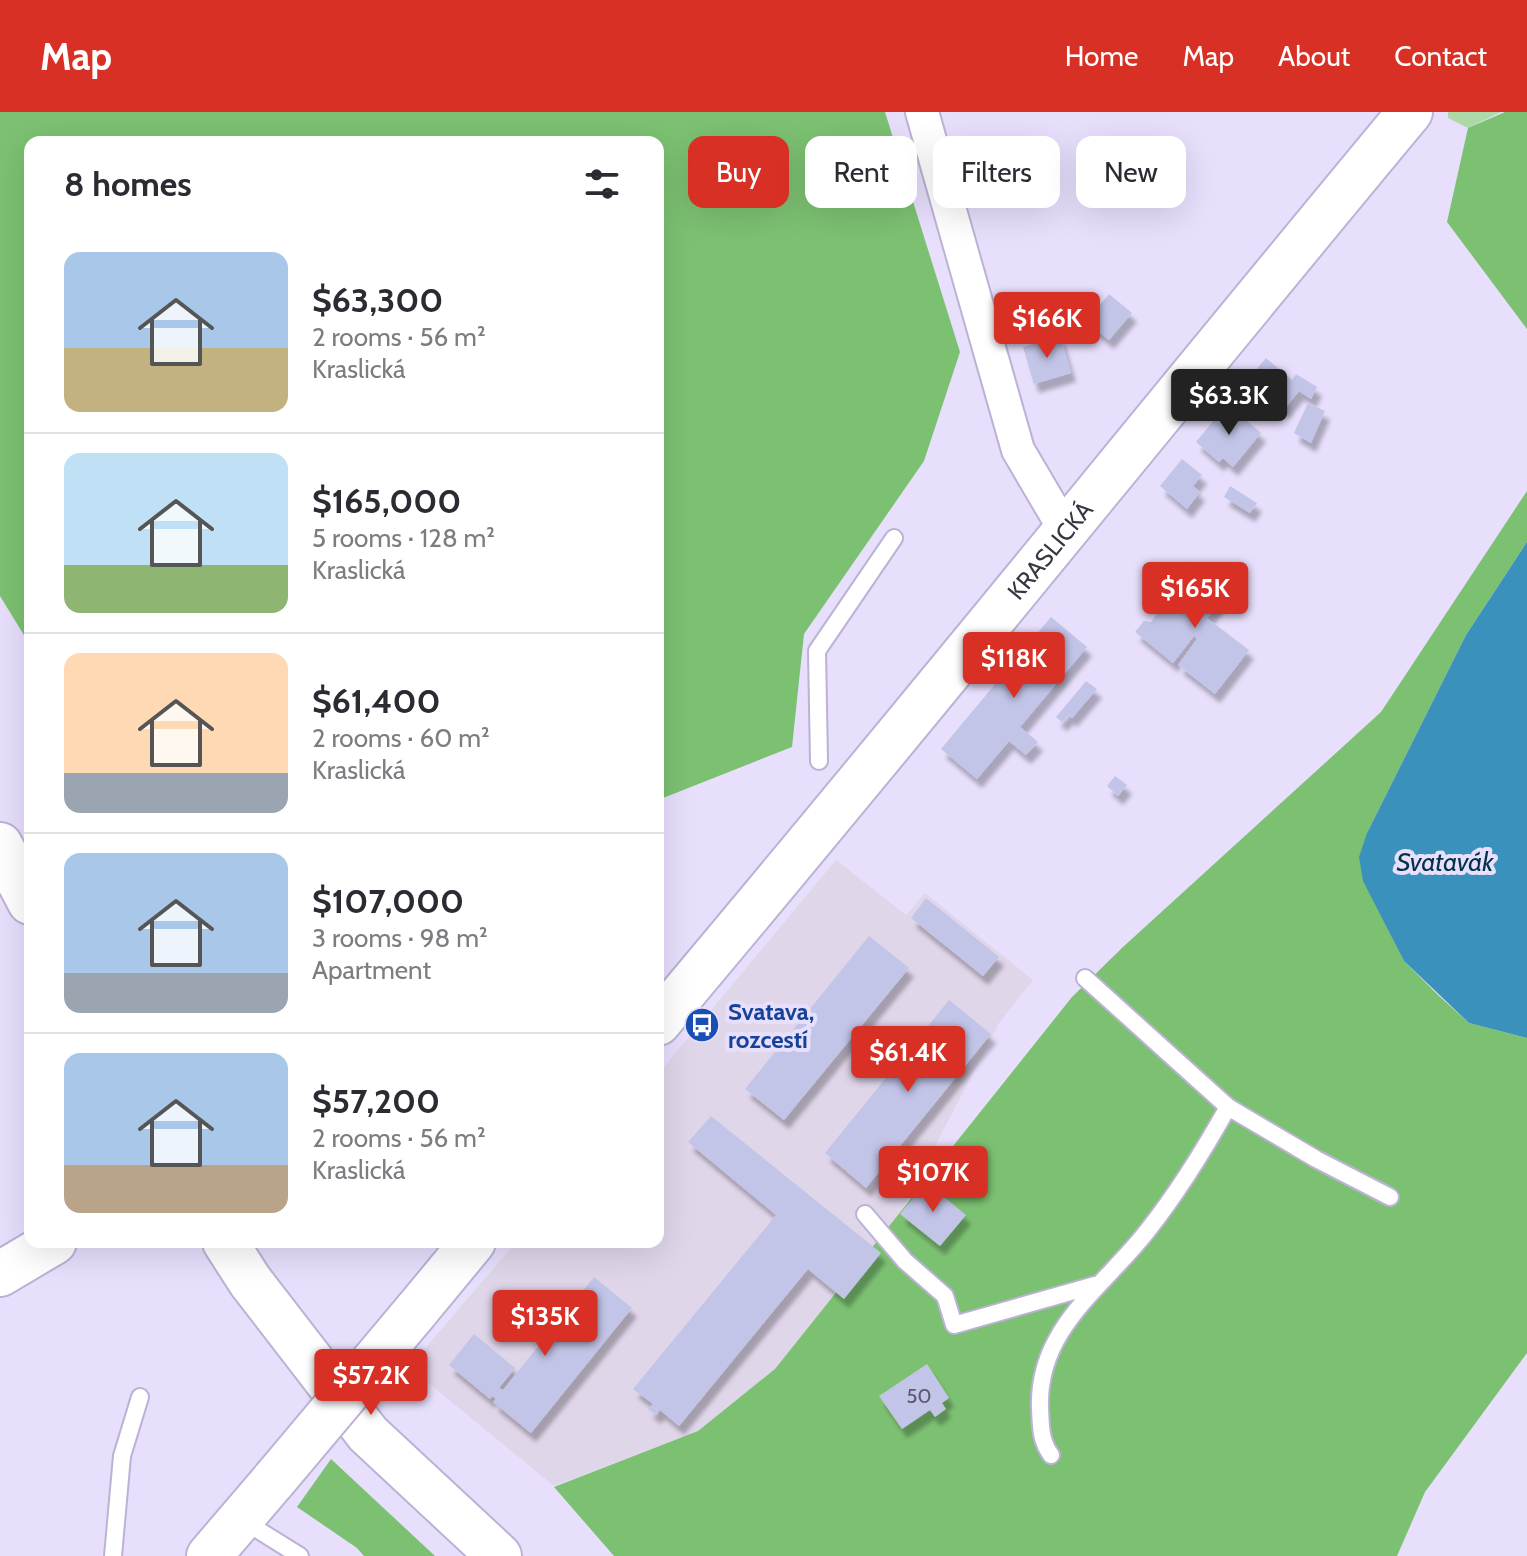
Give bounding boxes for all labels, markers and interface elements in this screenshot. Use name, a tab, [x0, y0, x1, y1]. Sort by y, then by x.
text: Map	[40, 33, 112, 80]
text: Home	[1065, 39, 1138, 73]
text: Map	[1182, 39, 1234, 73]
text: About	[1278, 39, 1350, 73]
text: Contact	[1394, 39, 1487, 73]
chip: Buy	[688, 136, 789, 208]
chip: Rent	[805, 136, 917, 208]
chip: Filters	[933, 136, 1060, 208]
chip: New	[1076, 136, 1186, 208]
icon: filters	[580, 162, 624, 206]
text: 8 homes	[64, 163, 192, 205]
text: $63,300	[312, 279, 443, 321]
icon: home	[128, 284, 224, 380]
pin: $166K	[991, 292, 1103, 360]
text: $166K	[1012, 302, 1082, 334]
text: 2 rooms · 56 m²	[312, 321, 486, 353]
text: Kraslická	[312, 353, 405, 385]
pin: $63.3K	[1164, 369, 1294, 437]
text: $63.3K	[1189, 379, 1269, 411]
text: $165,000	[312, 480, 461, 522]
icon: home	[128, 485, 224, 581]
street label: KRASLICKÁ	[1001, 495, 1098, 605]
text: 5 rooms · 128 m²	[312, 522, 495, 554]
text: Kraslická	[312, 554, 405, 586]
pin: $165K	[1139, 562, 1251, 630]
text: $165K	[1160, 572, 1230, 604]
pin: $118K	[958, 632, 1070, 700]
text: $118K	[981, 642, 1047, 674]
text: $61,400	[312, 680, 440, 722]
icon: home	[128, 685, 224, 781]
text: 2 rooms · 60 m²	[312, 722, 490, 754]
text: Kraslická	[312, 754, 405, 786]
water label: Svatavák	[1397, 846, 1494, 878]
text: $107,000	[312, 880, 464, 922]
icon: home	[128, 885, 224, 981]
text: 3 rooms · 98 m²	[312, 922, 488, 954]
text: Apartment	[312, 954, 431, 986]
place label: Svatava, rozcestí	[728, 997, 814, 1054]
bus stop icon: Svatava, rozcestí	[683, 1006, 721, 1044]
pin: $61.4K	[843, 1026, 973, 1094]
text: $61.4K	[869, 1036, 947, 1068]
text: $57,200	[312, 1080, 440, 1122]
icon: home	[128, 1085, 224, 1181]
text: 2 rooms · 56 m²	[312, 1122, 486, 1154]
pin: $107K	[877, 1146, 989, 1214]
text: Kraslická	[312, 1154, 405, 1186]
text: $107K	[897, 1156, 969, 1188]
pin: $135K	[489, 1290, 601, 1358]
text: $135K	[511, 1300, 579, 1332]
pin: $57.2K	[306, 1349, 436, 1417]
text: $57.2K	[332, 1359, 410, 1391]
house number: 50	[907, 1384, 931, 1408]

